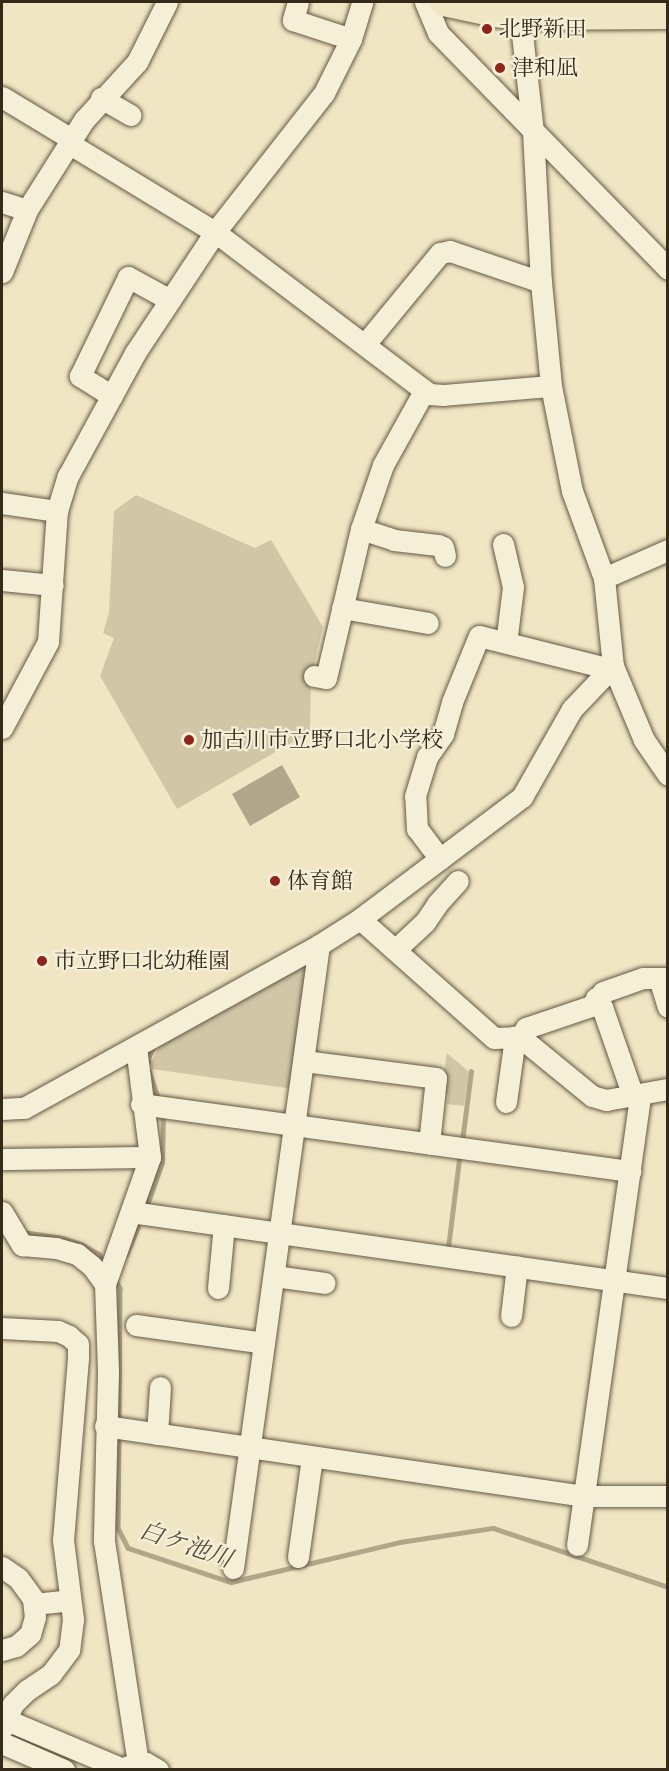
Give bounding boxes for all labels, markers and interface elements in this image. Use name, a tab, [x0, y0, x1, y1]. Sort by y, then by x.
place label: 北野新田	[499, 16, 587, 42]
marker: 北野新田	[480, 22, 494, 36]
place label: 津和凪	[512, 55, 578, 81]
marker: 津和凪	[493, 61, 507, 75]
place label: 加古川市立野口北小学校	[201, 727, 443, 753]
marker: 加古川市立野口北小学校	[182, 733, 196, 747]
place label: 体育館	[287, 868, 353, 894]
marker: 体育館	[268, 874, 282, 888]
place label: 市立野口北幼稚園	[54, 948, 230, 974]
marker: 市立野口北幼稚園	[35, 954, 49, 968]
water label: 白ケ池川	[136, 1515, 236, 1573]

